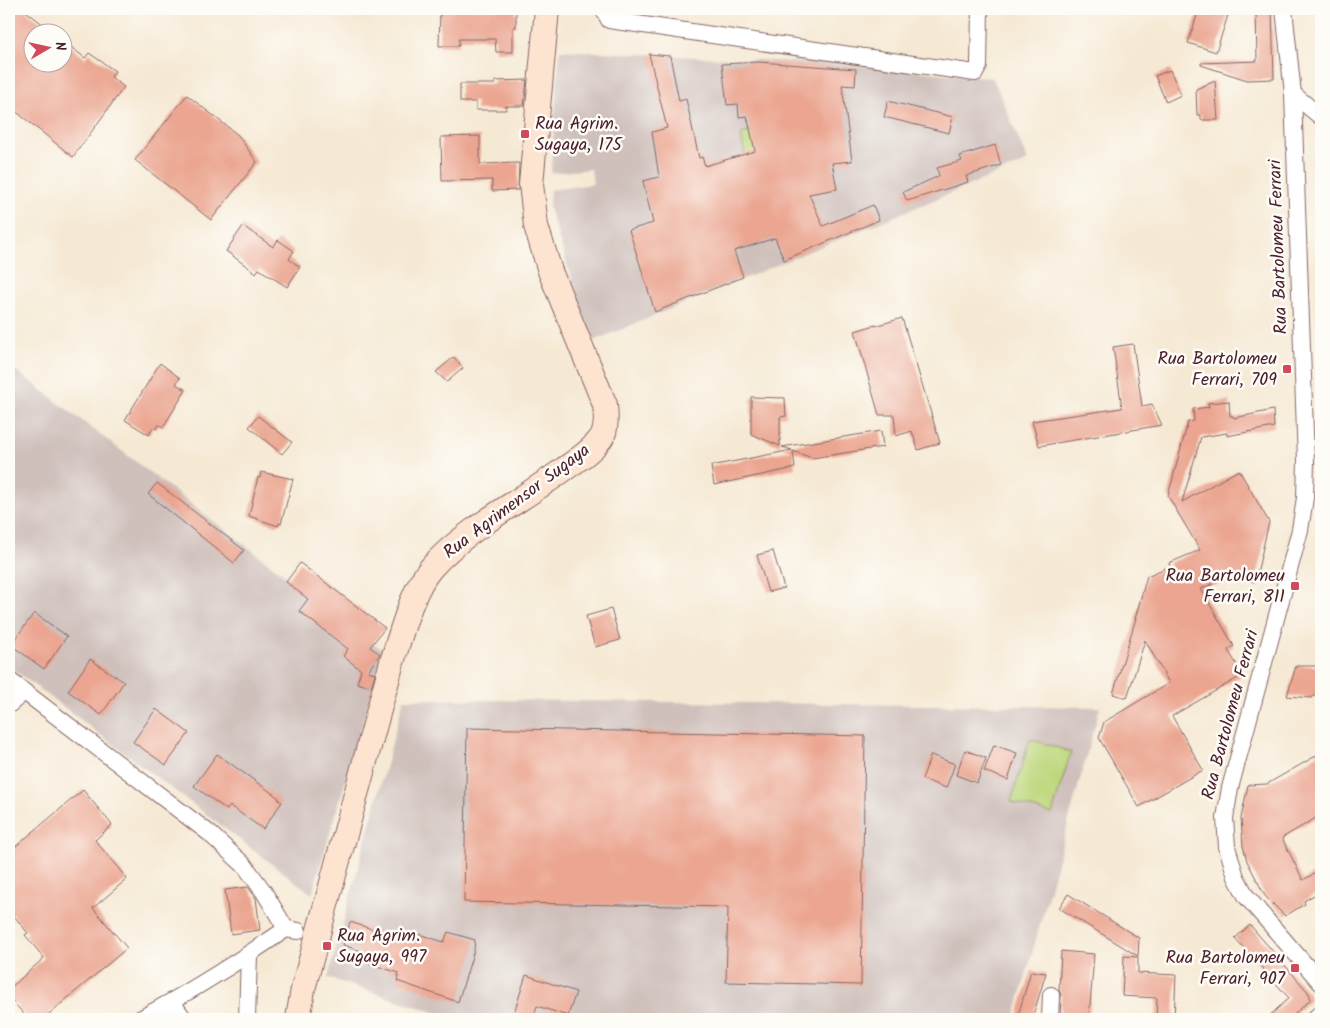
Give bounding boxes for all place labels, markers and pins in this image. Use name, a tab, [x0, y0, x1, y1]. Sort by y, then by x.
place label: Rua Agrim. Sugaya, 175	[535, 110, 623, 160]
marker: Rua Agrim. Sugaya, 175	[519, 128, 531, 140]
place label: Rua Bartolomeu Ferrari, 709	[1158, 345, 1277, 395]
marker: Rua Bartolomeu Ferrari, 709	[1281, 363, 1293, 375]
place label: Rua Bartolomeu Ferrari, 811	[1166, 562, 1285, 612]
marker: Rua Bartolomeu Ferrari, 811	[1289, 580, 1301, 592]
place label: Rua Agrim. Sugaya, 997	[337, 922, 427, 972]
marker: Rua Agrim. Sugaya, 997	[321, 940, 333, 952]
place label: Rua Bartolomeu Ferrari, 907	[1166, 944, 1286, 994]
marker: Rua Bartolomeu Ferrari, 907	[1289, 962, 1301, 974]

